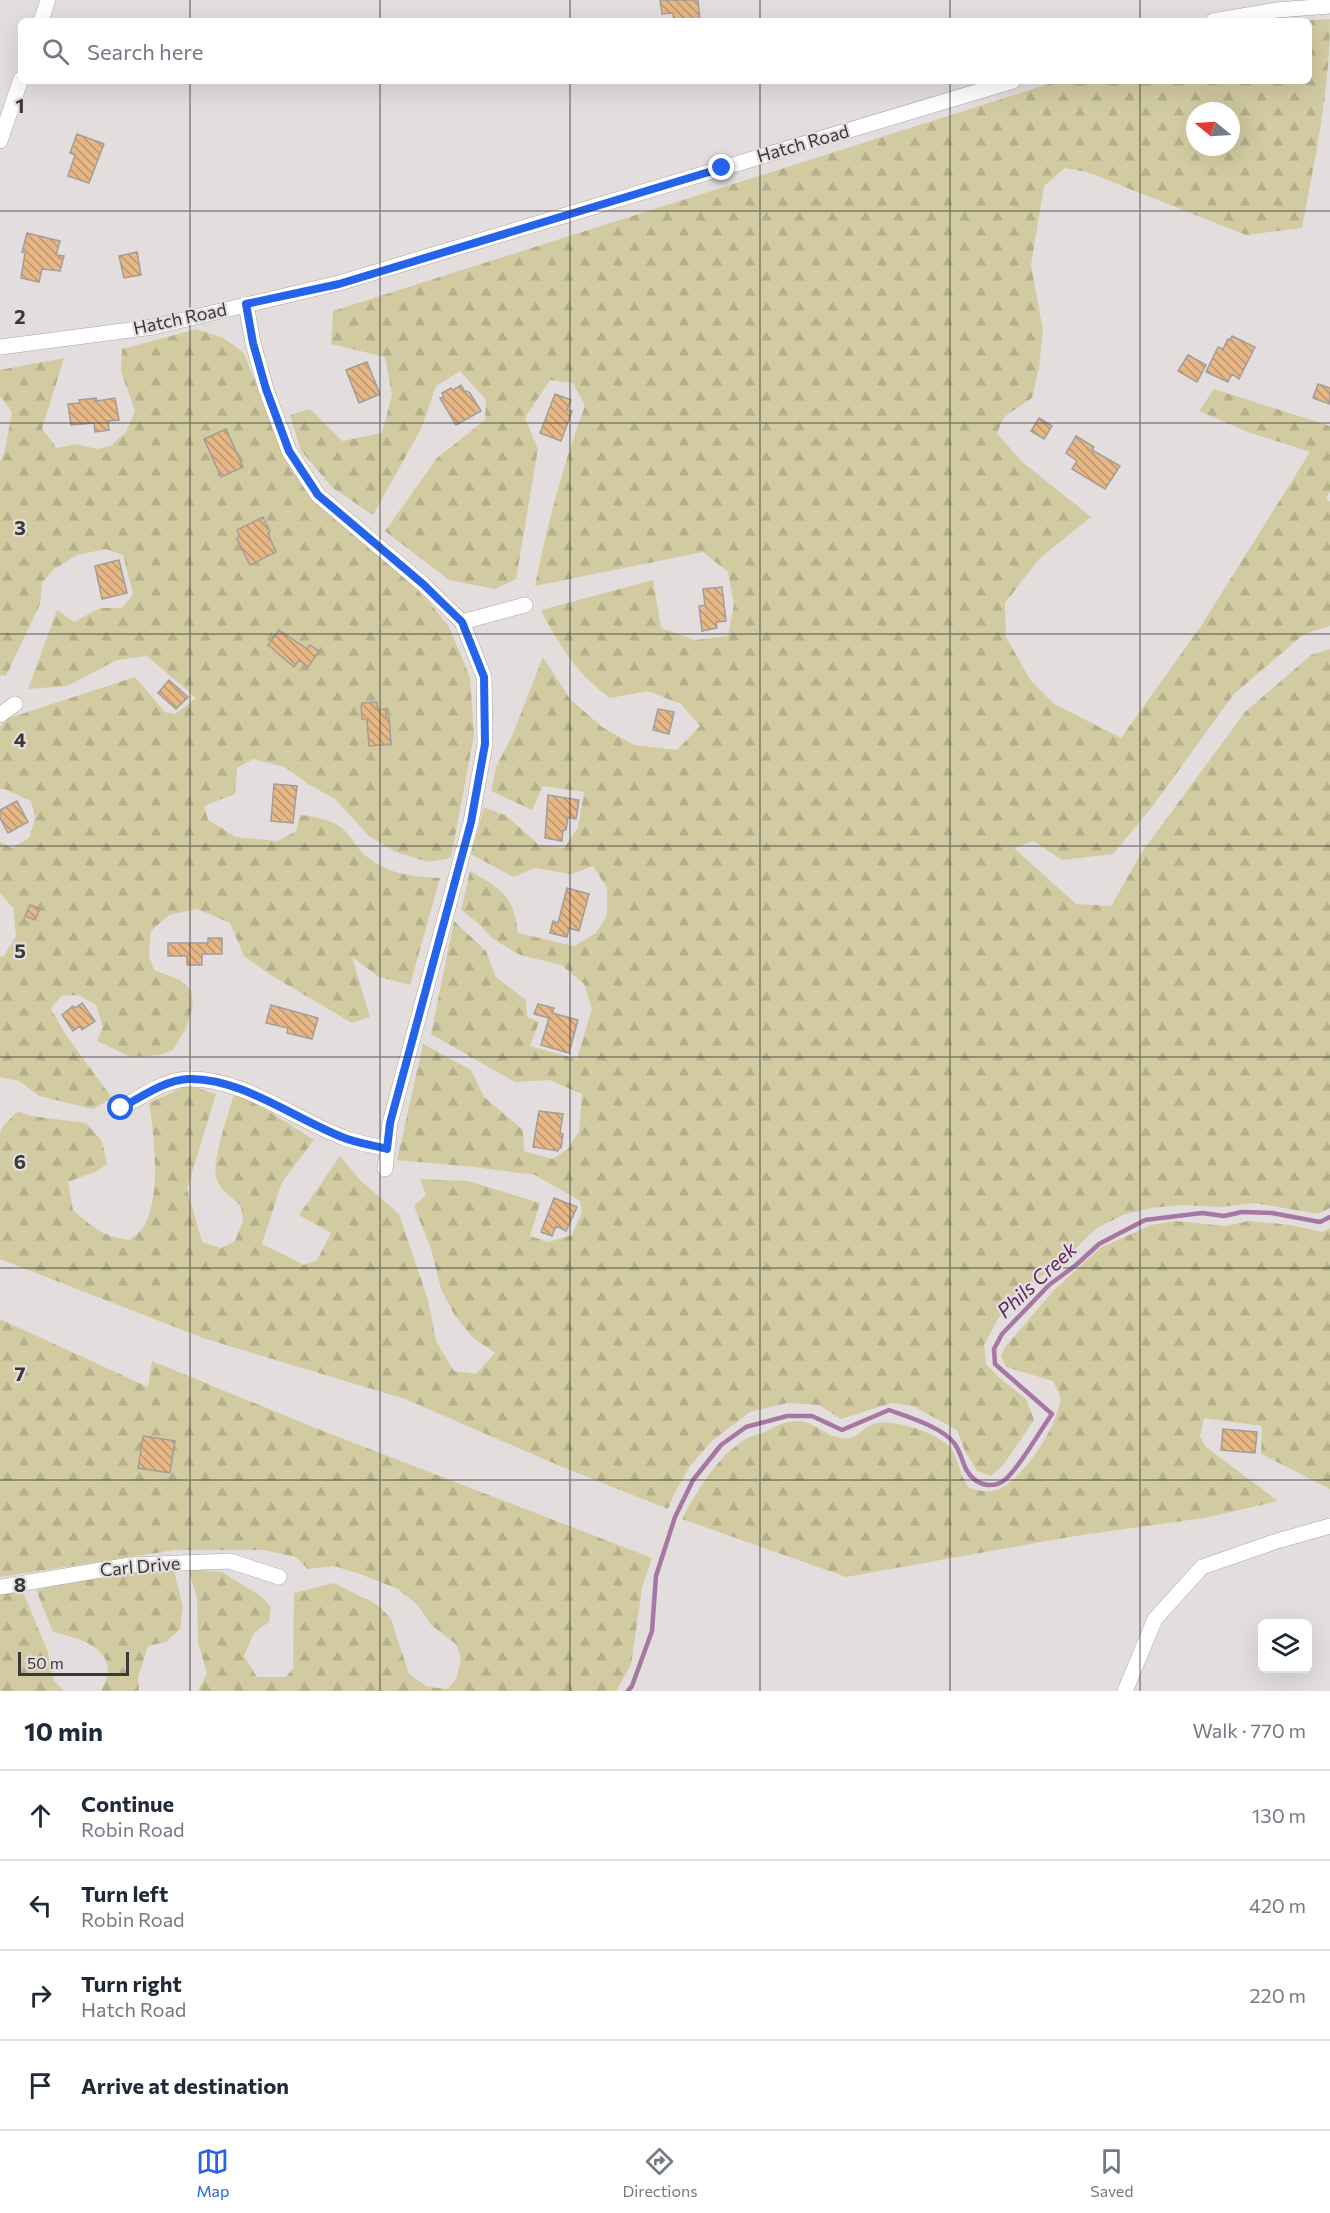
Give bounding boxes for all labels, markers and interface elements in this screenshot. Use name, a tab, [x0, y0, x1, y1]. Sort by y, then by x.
search box	[18, 18, 1312, 84]
icon: search	[39, 35, 72, 68]
text: Search here	[87, 38, 203, 65]
text: 1	[15, 93, 25, 117]
north arrow	[1186, 102, 1240, 156]
street label: Hatch Road	[754, 119, 851, 167]
route end	[708, 154, 734, 180]
street label: Hatch Road	[131, 297, 228, 339]
text: 2	[14, 304, 26, 328]
text: 3	[14, 515, 26, 539]
text: 4	[14, 727, 26, 751]
text: 5	[14, 938, 26, 962]
route start	[107, 1094, 133, 1120]
text: 6	[14, 1149, 26, 1173]
water label: Phils Creek	[991, 1235, 1082, 1322]
text: 7	[15, 1361, 26, 1385]
street label: Carl Drive	[99, 1552, 181, 1580]
text: 8	[14, 1572, 26, 1596]
map controls	[1258, 1619, 1312, 1673]
button: layers	[1258, 1619, 1312, 1673]
scale bar	[18, 1649, 129, 1676]
text: 50 m	[27, 1653, 64, 1672]
text: 10 min	[24, 1715, 103, 1746]
text: Walk · 770 m	[1192, 1718, 1306, 1742]
text: Continue	[81, 1790, 174, 1817]
icon: ahead	[24, 1799, 57, 1832]
text: 130 m	[1252, 1803, 1306, 1827]
text: Robin Road	[81, 1817, 185, 1841]
text: Turn left	[81, 1880, 168, 1907]
icon: left	[24, 1889, 57, 1922]
text: 420 m	[1249, 1893, 1306, 1917]
text: Robin Road	[81, 1907, 185, 1931]
text: Turn right	[81, 1970, 182, 1997]
icon: right	[24, 1979, 57, 2012]
text: 220 m	[1250, 1983, 1306, 2007]
text: Hatch Road	[81, 1997, 186, 2021]
icon: arrive	[24, 2069, 57, 2102]
text: Arrive at destination	[81, 2072, 289, 2099]
tab: Map	[196, 2145, 229, 2200]
tab: Directions	[622, 2145, 697, 2200]
tab: Saved	[1090, 2145, 1134, 2200]

